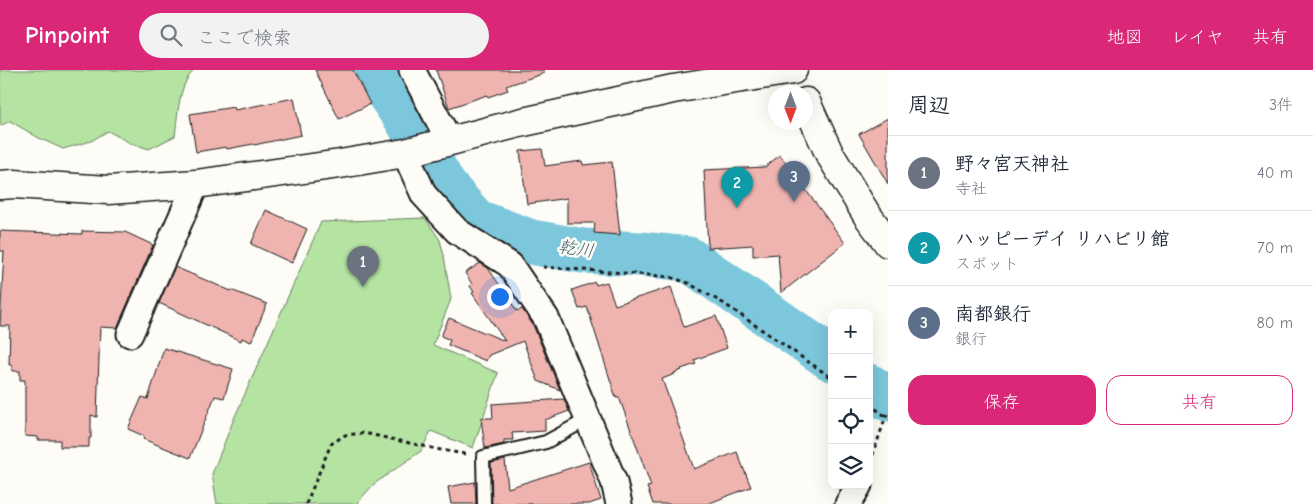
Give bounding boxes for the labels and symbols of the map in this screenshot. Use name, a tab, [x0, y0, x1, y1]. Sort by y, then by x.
north arrow	[768, 85, 813, 130]
pin: 3	[778, 161, 810, 202]
pin: 2	[721, 167, 753, 208]
water label: 乾川	[557, 236, 595, 262]
pin: 1	[347, 246, 379, 287]
your location	[487, 284, 513, 310]

